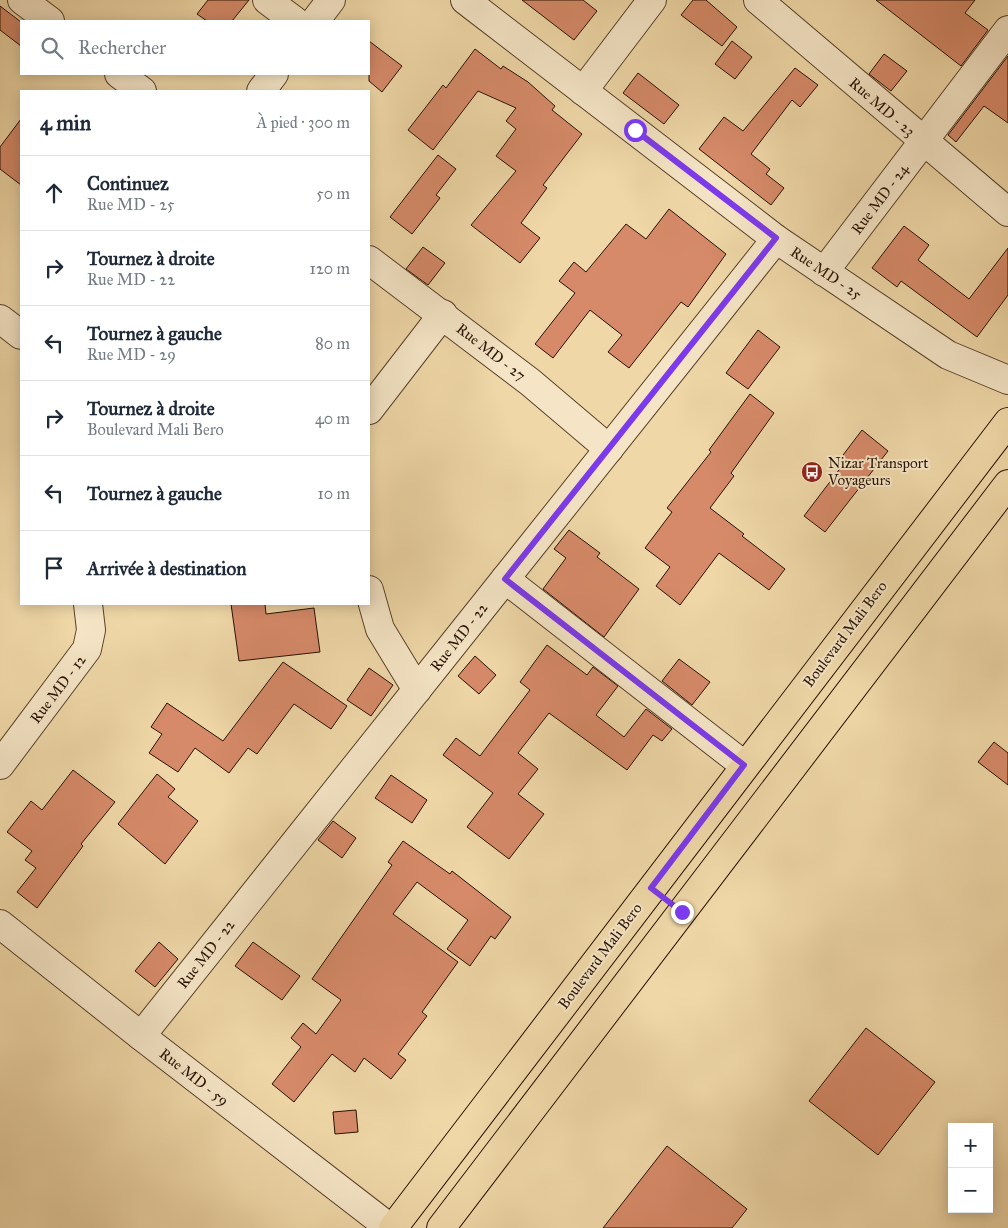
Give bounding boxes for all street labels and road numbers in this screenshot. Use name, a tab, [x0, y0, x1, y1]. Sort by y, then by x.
street label: Rue MD - 23	[845, 74, 919, 140]
street label: Rue MD - 24	[848, 160, 913, 238]
street label: Rue MD - 25	[787, 243, 865, 303]
street label: Rue MD - 27	[453, 319, 529, 385]
street label: Boulevard Mali Bero	[799, 577, 891, 691]
street label: Rue MD - 22	[426, 598, 492, 675]
street label: Rue MD - 12	[26, 651, 90, 727]
street label: Boulevard Mali Bero	[554, 899, 646, 1013]
street label: Rue MD - 22	[173, 915, 239, 992]
street label: Rue MD - 59	[156, 1044, 232, 1110]

